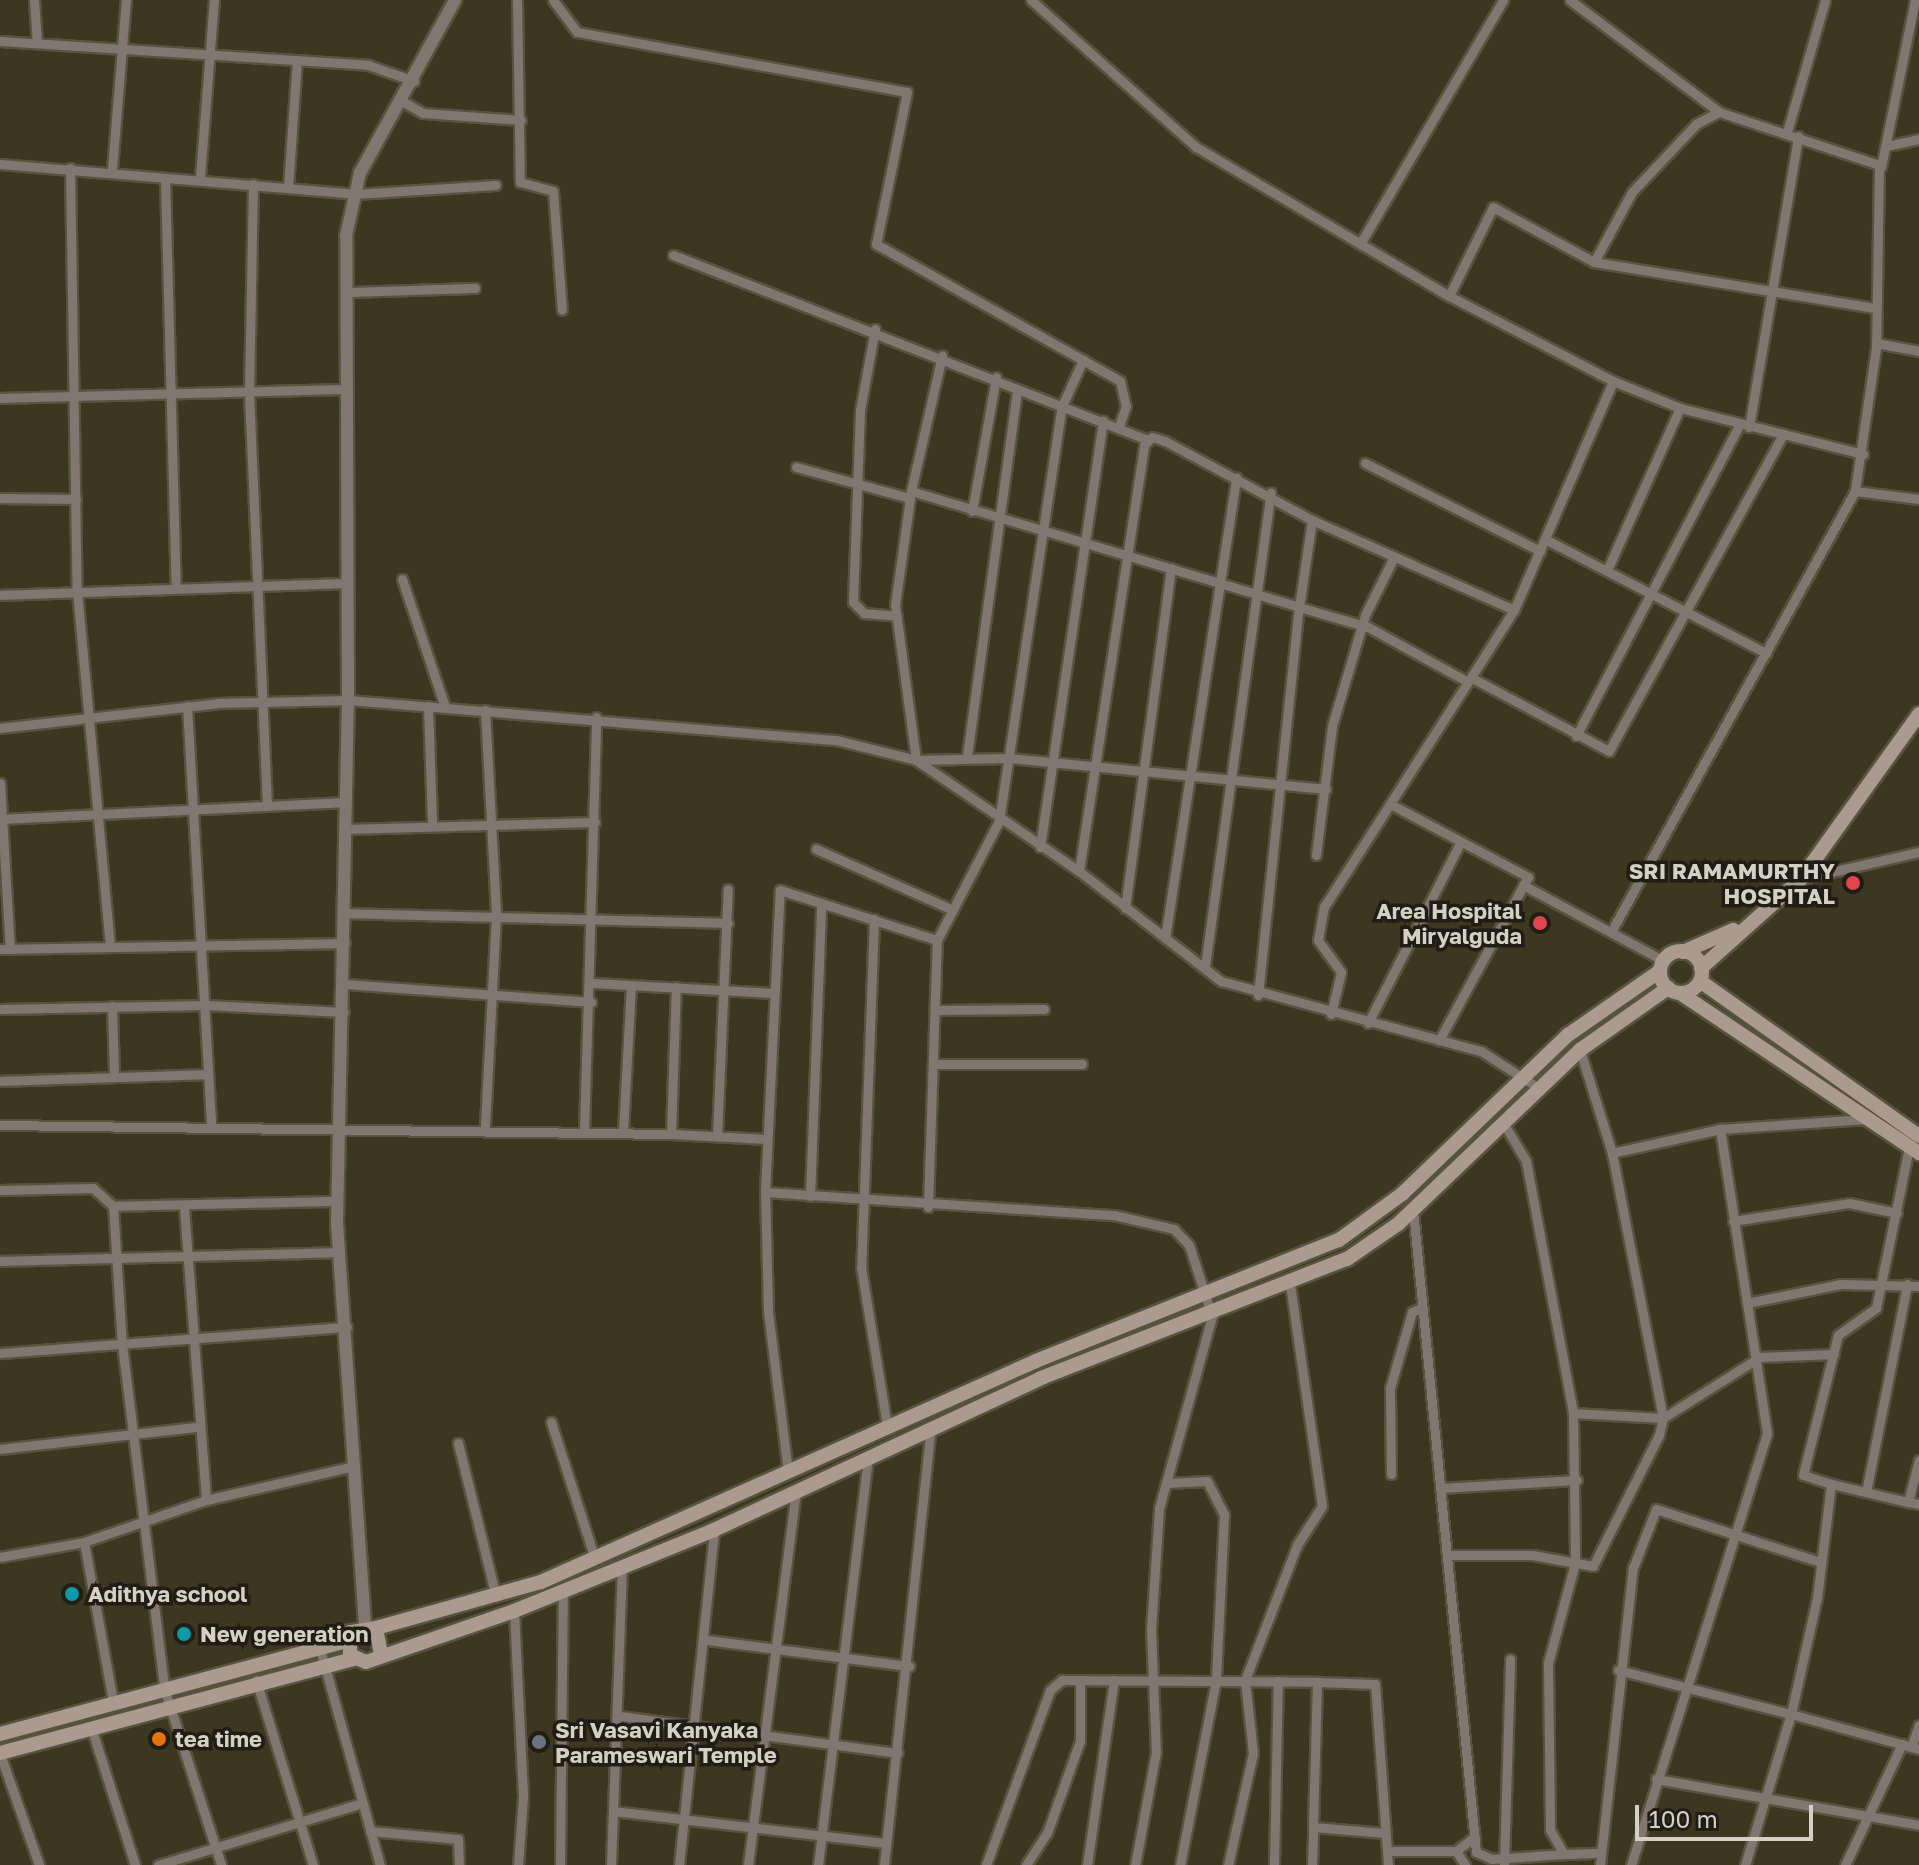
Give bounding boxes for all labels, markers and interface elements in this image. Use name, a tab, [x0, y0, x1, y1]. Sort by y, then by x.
place label: SRI RAMAMURTHY HOSPITAL	[1629, 857, 1835, 908]
marker: SRI RAMAMURTHY HOSPITAL	[1842, 872, 1864, 894]
place label: Area Hospital Miryalguda	[1376, 897, 1522, 948]
marker: Area Hospital Miryalguda	[1529, 912, 1551, 934]
place label: Adithya school	[88, 1581, 247, 1607]
marker: Adithya school	[63, 1585, 81, 1603]
place label: New generation	[200, 1621, 369, 1647]
marker: New generation	[175, 1625, 193, 1643]
place label: Sri Vasavi Kanyaka Parameswari Temple	[555, 1716, 777, 1768]
place label: tea time	[175, 1726, 262, 1752]
marker: tea time	[150, 1730, 168, 1748]
marker: Sri Vasavi Kanyaka Parameswari Temple	[530, 1733, 548, 1751]
scale bar	[1639, 1789, 1817, 1839]
text: 100 m	[1649, 1804, 1718, 1833]

